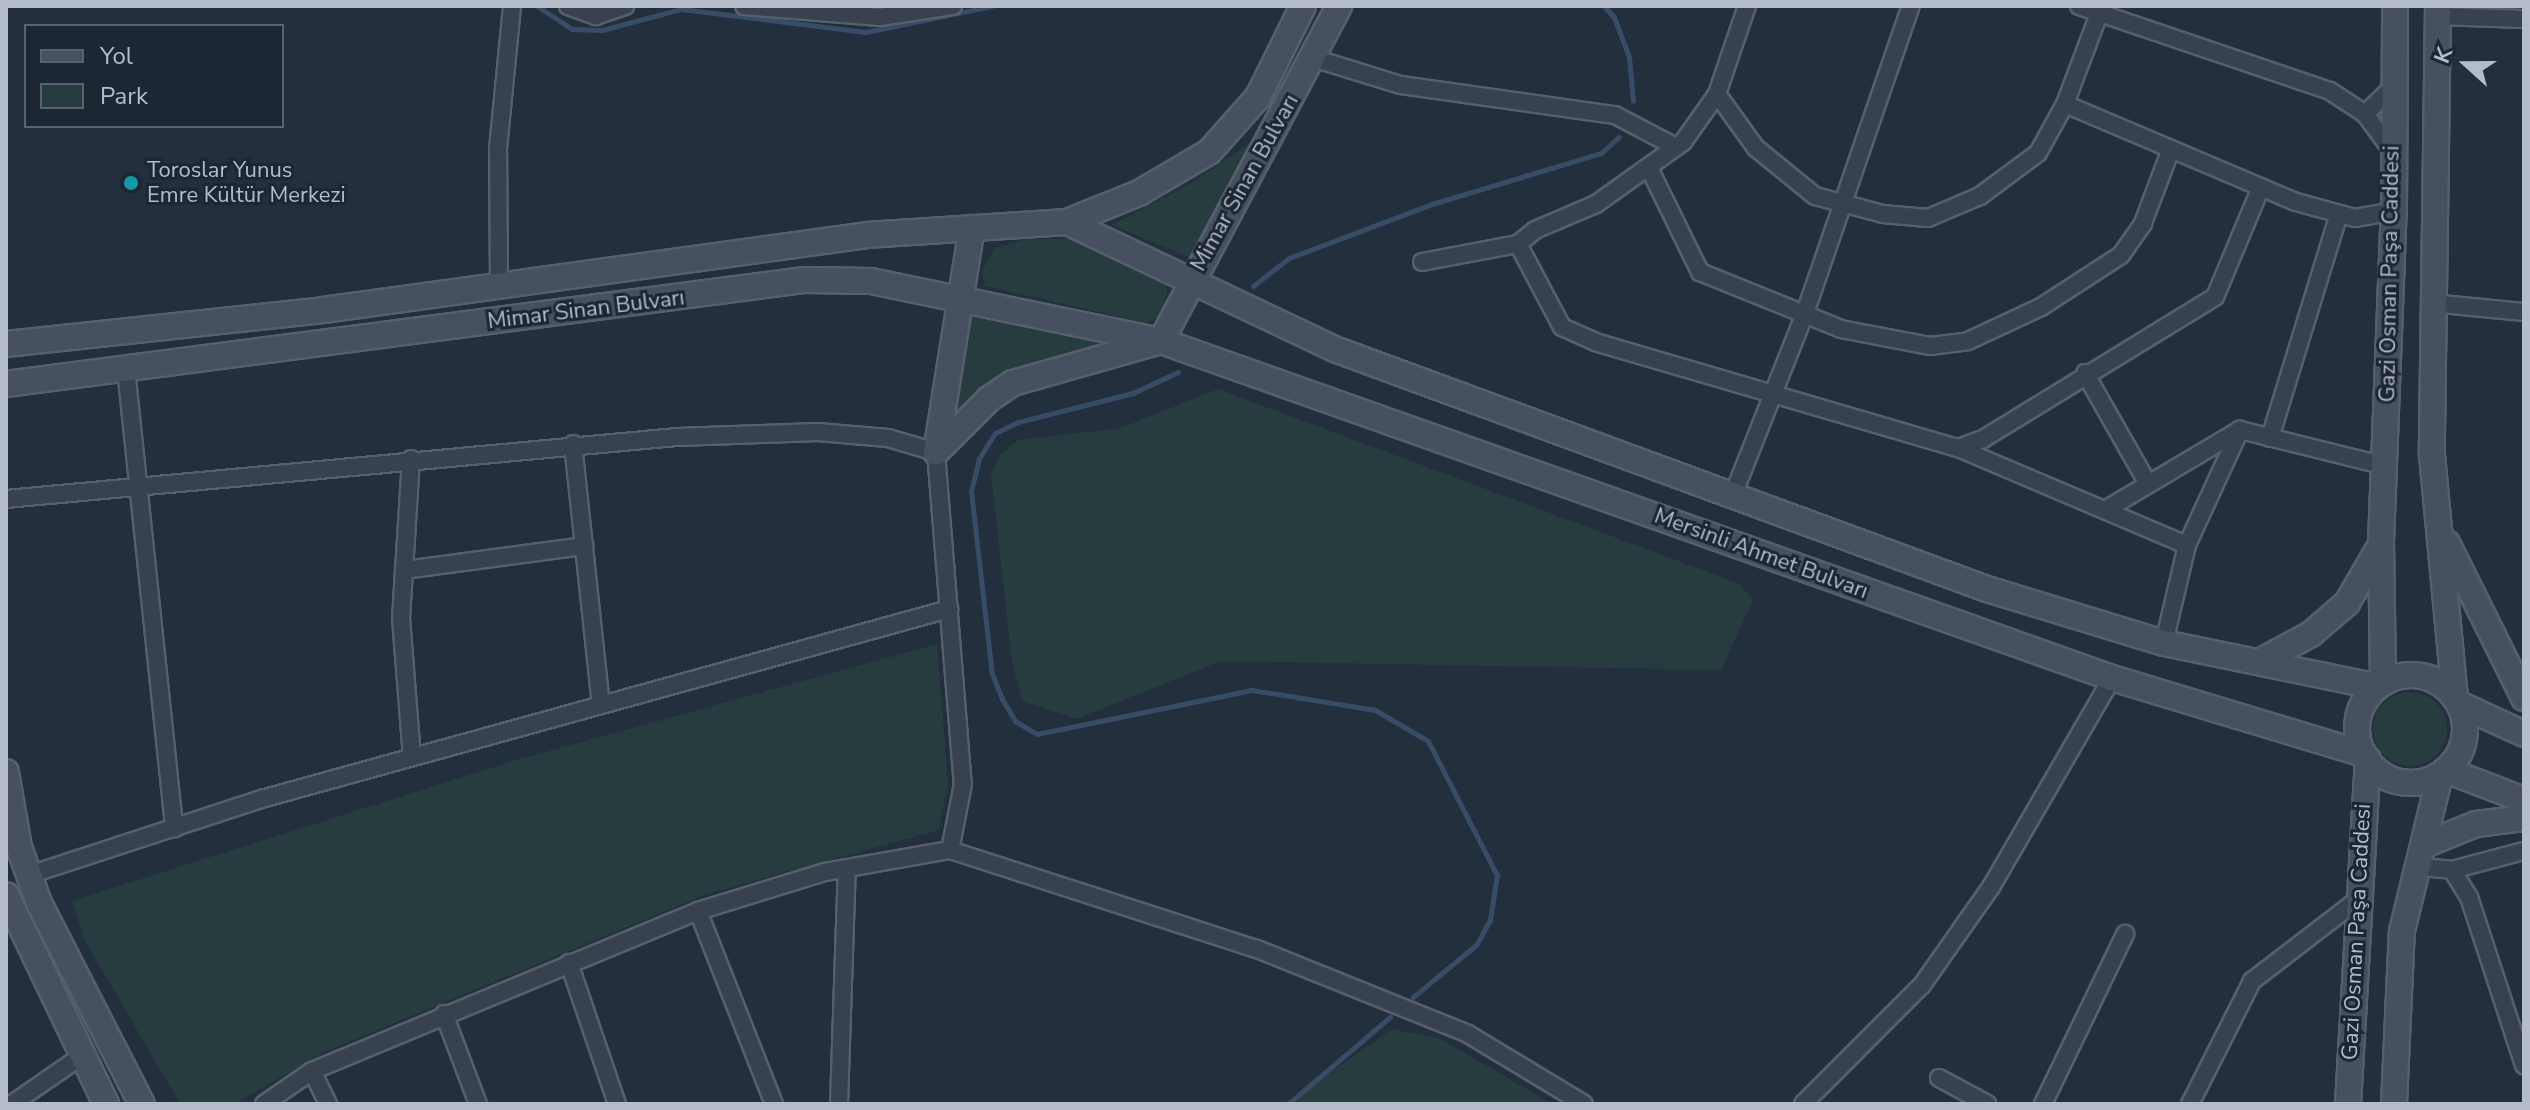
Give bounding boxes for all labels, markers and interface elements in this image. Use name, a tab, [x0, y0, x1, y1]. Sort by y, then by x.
legend	[24, 24, 284, 128]
north arrow	[2426, 24, 2506, 104]
text: Yol	[100, 40, 133, 72]
text: K	[2427, 43, 2460, 68]
text: Park	[100, 80, 148, 112]
street label: Mimar Sinan Bulvarı	[1185, 90, 1305, 276]
street label: Gazi Osman Paşa Caddesi	[2375, 145, 2405, 403]
place label: Toroslar Yunus Emre Kültür Merkezi	[147, 157, 346, 208]
marker: Toroslar Yunus Emre Kültür Merkezi	[122, 174, 140, 192]
street label: Mimar Sinan Bulvarı	[486, 285, 686, 335]
street label: Mersinli Ahmet Bulvarı	[1651, 503, 1871, 605]
street label: Gazi Osman Paşa Caddesi	[2337, 803, 2377, 1061]

